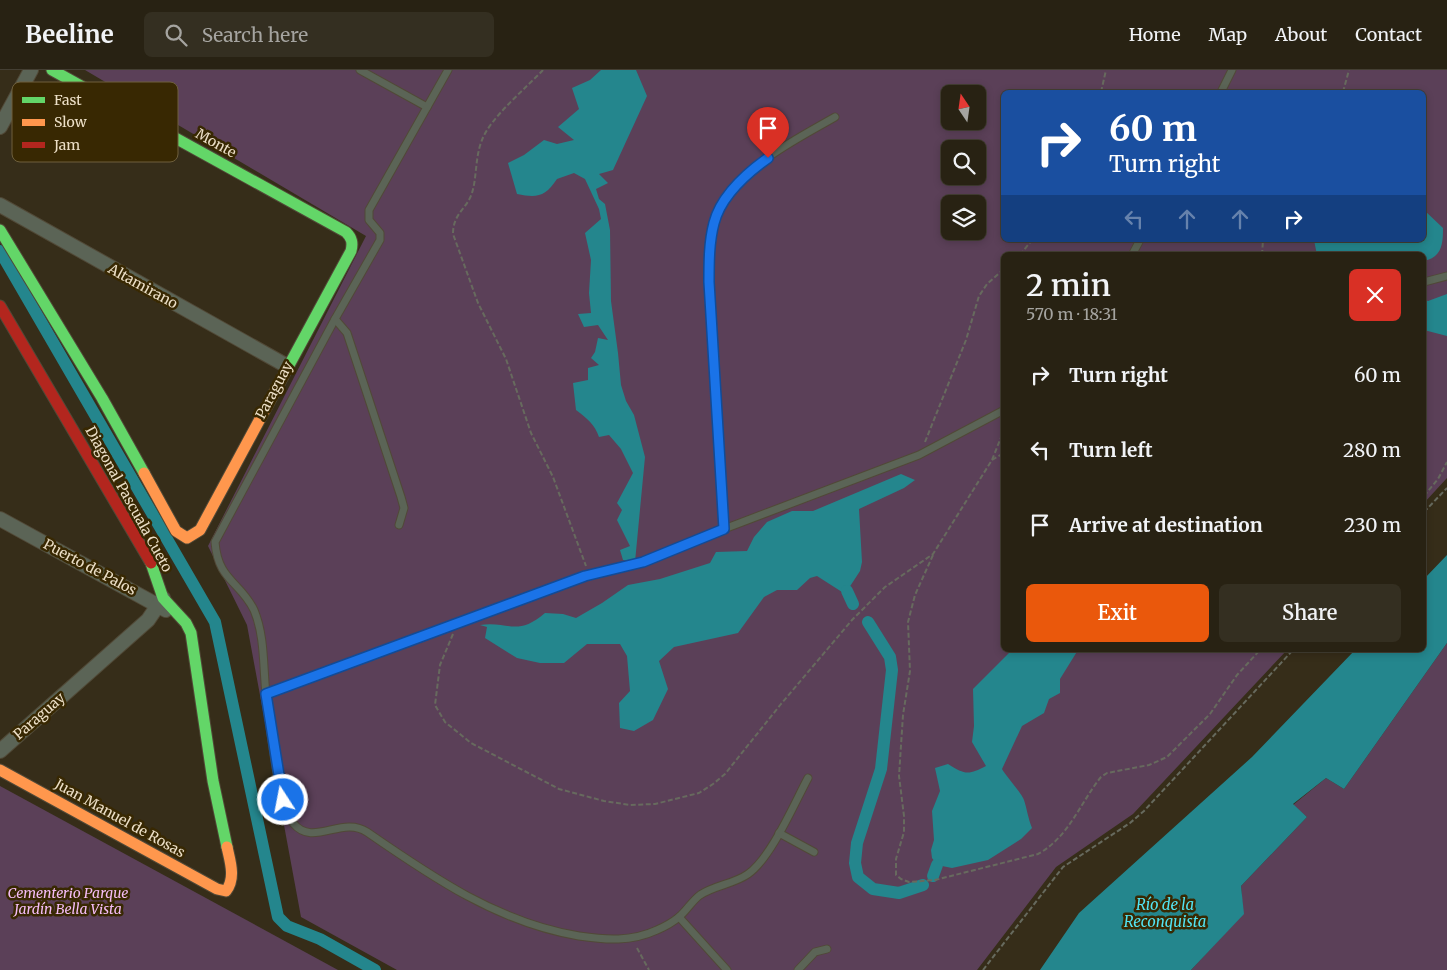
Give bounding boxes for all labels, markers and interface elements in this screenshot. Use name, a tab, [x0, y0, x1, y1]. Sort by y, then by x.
search box	[144, 12, 494, 57]
text: Beeline	[25, 19, 114, 50]
icon: search	[162, 21, 190, 49]
text: Search here	[202, 23, 308, 47]
text: Home	[1129, 23, 1181, 46]
text: Map	[1209, 23, 1247, 46]
text: About	[1275, 23, 1327, 46]
text: Contact	[1355, 23, 1422, 46]
legend	[12, 82, 178, 162]
north arrow	[941, 85, 986, 130]
map controls	[941, 85, 986, 240]
text: Fast	[54, 91, 82, 109]
pin	[747, 107, 789, 158]
text: 60 m	[1109, 107, 1197, 151]
icon: right	[1026, 110, 1091, 175]
text: Slow	[54, 113, 87, 131]
icon: arrive	[754, 114, 782, 142]
street label: Monte	[193, 125, 239, 161]
text: Jam	[53, 136, 80, 154]
button: search	[941, 140, 986, 185]
text: Turn right	[1109, 150, 1220, 178]
button: layers	[941, 195, 986, 240]
icon: left	[1120, 205, 1148, 233]
icon: ahead	[1173, 205, 1201, 233]
icon: ahead	[1226, 205, 1254, 233]
icon: right	[1279, 205, 1307, 233]
street label: Altamirano	[104, 259, 181, 312]
text: 2 min	[1026, 266, 1111, 304]
button: close	[1349, 269, 1401, 321]
text: 570 m · 18:31	[1026, 304, 1118, 324]
street label: Paraguay	[251, 357, 297, 422]
icon: right	[1026, 361, 1054, 389]
text: Turn right	[1069, 363, 1168, 387]
text: 60 m	[1354, 363, 1401, 387]
street label: Diagonal Pascuala Cueto	[81, 423, 177, 575]
icon: left	[1026, 436, 1054, 464]
text: Turn left	[1069, 438, 1153, 462]
text: 280 m	[1343, 438, 1401, 462]
icon: arrive	[1026, 511, 1054, 539]
text: Arrive at destination	[1069, 513, 1263, 537]
text: 230 m	[1344, 513, 1401, 537]
street label: Puerto de Palos	[40, 535, 140, 599]
button: Exit	[1026, 584, 1209, 642]
button: Share	[1219, 584, 1401, 642]
street label: Paraguay	[9, 688, 69, 743]
position arrow	[256, 773, 308, 825]
street label: Juan Manuel de Rosas	[51, 774, 188, 861]
park label: Cementerio Parque Jardín Bella Vista	[8, 884, 128, 918]
water label: Río de la Reconquista	[1124, 895, 1206, 931]

